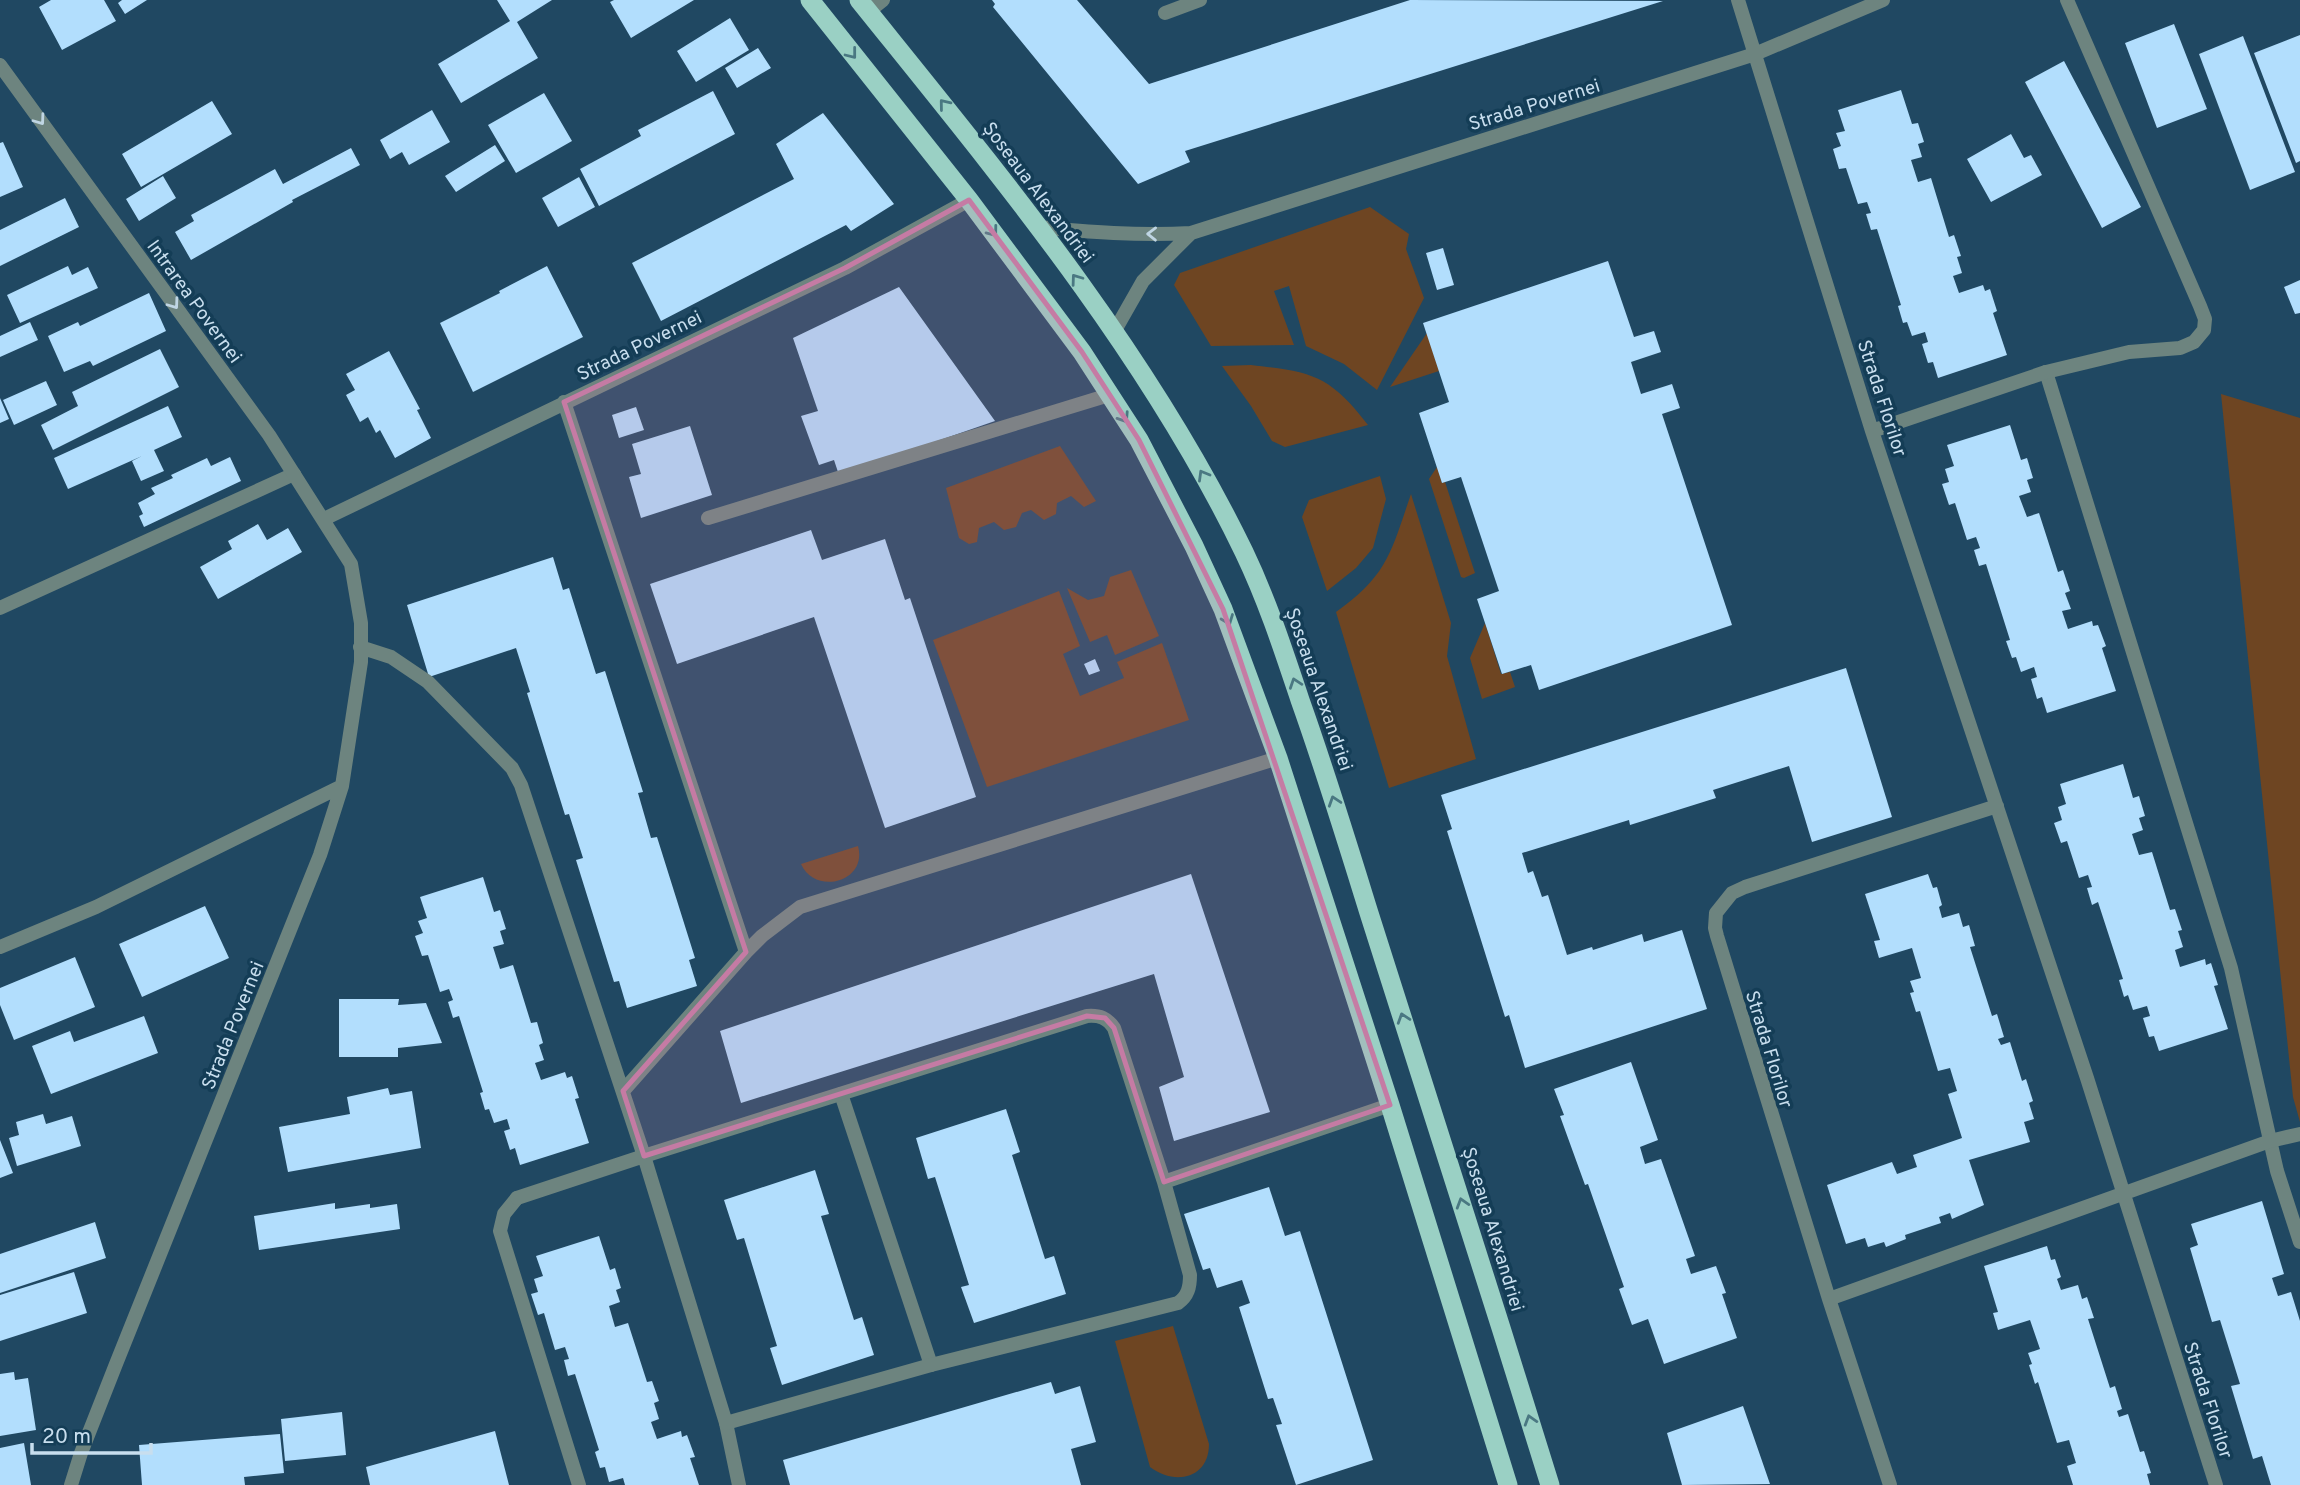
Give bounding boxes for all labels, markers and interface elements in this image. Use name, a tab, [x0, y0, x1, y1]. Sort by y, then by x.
one-way arrow	[844, 46, 857, 58]
street label: Strada Povernei	[1466, 75, 1603, 137]
one-way arrow	[940, 99, 952, 112]
one-way arrow	[32, 112, 44, 125]
street label: Șoseaua Alexandriei	[976, 118, 1098, 269]
one-way arrow	[985, 224, 998, 237]
one-way arrow	[1147, 226, 1157, 242]
street label: Intrarea Povernei	[141, 236, 246, 369]
one-way arrow	[1072, 274, 1084, 287]
one-way arrow	[165, 296, 178, 309]
street label: Strada Povernei	[574, 306, 706, 387]
street label: Strada Florilor	[1851, 337, 1911, 461]
one-way arrow	[1116, 410, 1129, 423]
one-way arrow	[1198, 470, 1211, 482]
street label: Șoseaua Alexandriei	[1279, 605, 1357, 774]
one-way arrow	[1220, 614, 1234, 626]
one-way arrow	[1289, 677, 1303, 689]
one-way arrow	[1327, 795, 1342, 807]
street label: Strada Povernei	[197, 958, 270, 1093]
street label: Strada Florilor	[1739, 988, 1797, 1112]
one-way arrow	[1397, 1012, 1411, 1024]
street label: Șoseaua Alexandriei	[1456, 1144, 1529, 1315]
one-way arrow	[1456, 1197, 1470, 1209]
street label: Strada Florilor	[2177, 1339, 2237, 1463]
scale bar	[32, 1412, 150, 1456]
one-way arrow	[1524, 1414, 1538, 1427]
text: 20 m	[42, 1424, 91, 1451]

